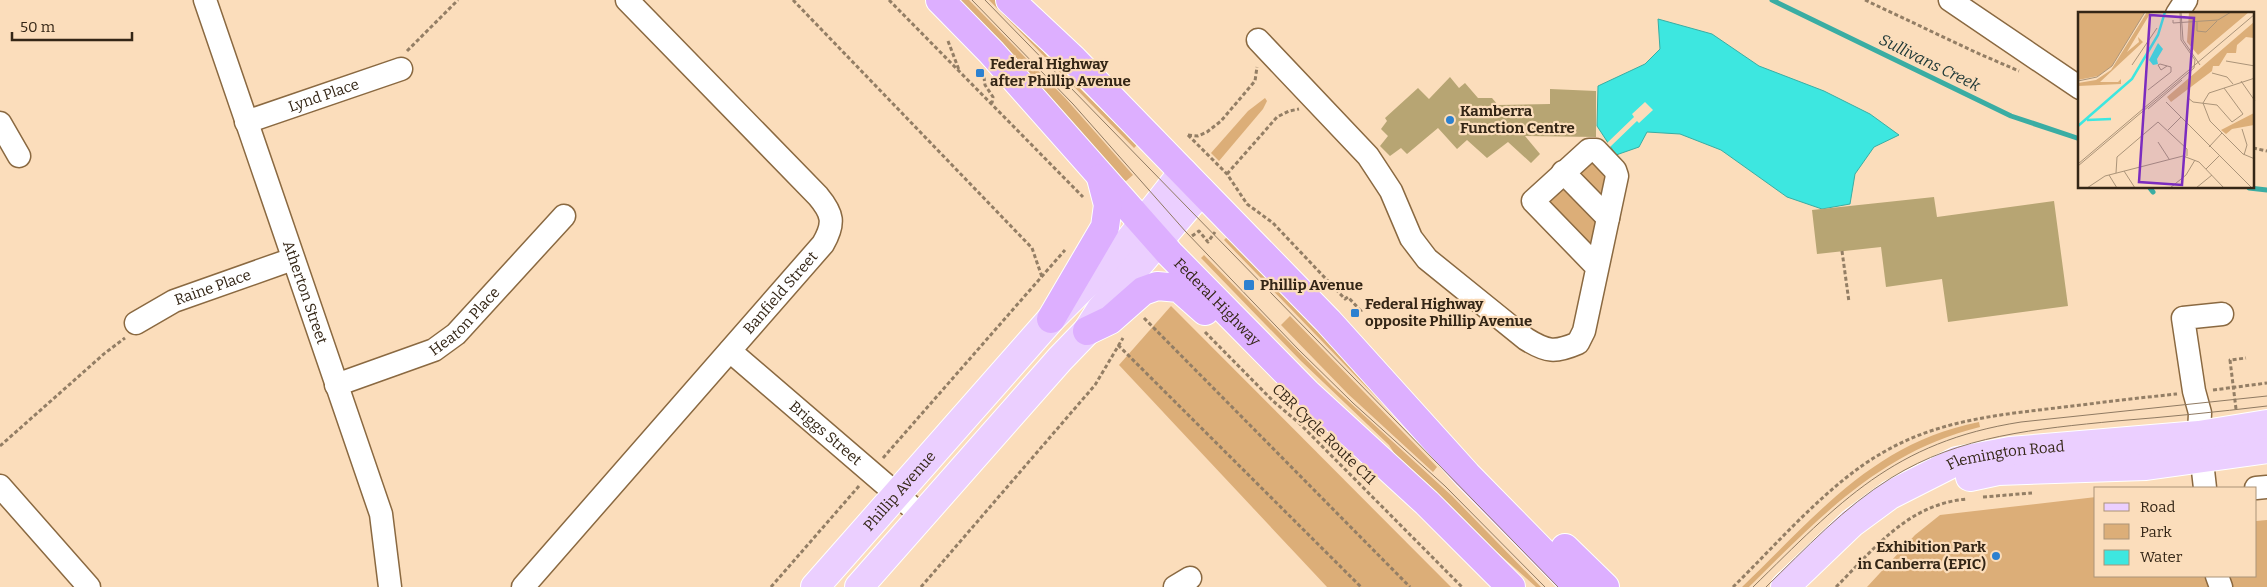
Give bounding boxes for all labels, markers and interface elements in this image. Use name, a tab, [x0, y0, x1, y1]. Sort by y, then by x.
scale bar	[12, 10, 132, 42]
inset map	[2078, 12, 2254, 189]
text: 50 m	[20, 18, 56, 36]
water label: Sullivans Creek	[1876, 30, 1984, 95]
place label: Federal Highway after Phillip Avenue	[990, 55, 1131, 90]
marker: Federal Highway after Phillip Avenue	[974, 67, 986, 79]
street label: Lynd Place	[286, 75, 361, 116]
place label: Kamberra Function Centre	[1460, 102, 1575, 137]
marker: Kamberra Function Centre	[1444, 114, 1456, 126]
street label: Atherton Street	[279, 238, 331, 347]
street label: Banfield Street	[739, 247, 822, 338]
street label: Federal Highway	[1170, 254, 1264, 350]
street label: Raine Place	[172, 266, 253, 309]
place label: Phillip Avenue	[1260, 276, 1363, 294]
marker: Phillip Avenue	[1242, 278, 1256, 292]
street label: Heaton Place	[426, 283, 503, 359]
place label: Federal Highway opposite Phillip Avenue	[1365, 295, 1532, 330]
marker: Federal Highway opposite Phillip Avenue	[1349, 307, 1361, 319]
street label: CBR Cycle Route C11	[1268, 380, 1380, 488]
street label: Briggs Street	[786, 397, 866, 470]
street label: Flemington Road	[1944, 437, 2065, 474]
street label: Phillip Avenue	[860, 447, 940, 535]
legend	[2094, 487, 2257, 577]
text: Road	[2140, 498, 2175, 516]
text: Park	[2140, 523, 2172, 541]
place label: Exhibition Park in Canberra (EPIC)	[1857, 538, 1986, 573]
text: Water	[2140, 548, 2183, 566]
marker: Exhibition Park in Canberra (EPIC)	[1990, 550, 2002, 562]

